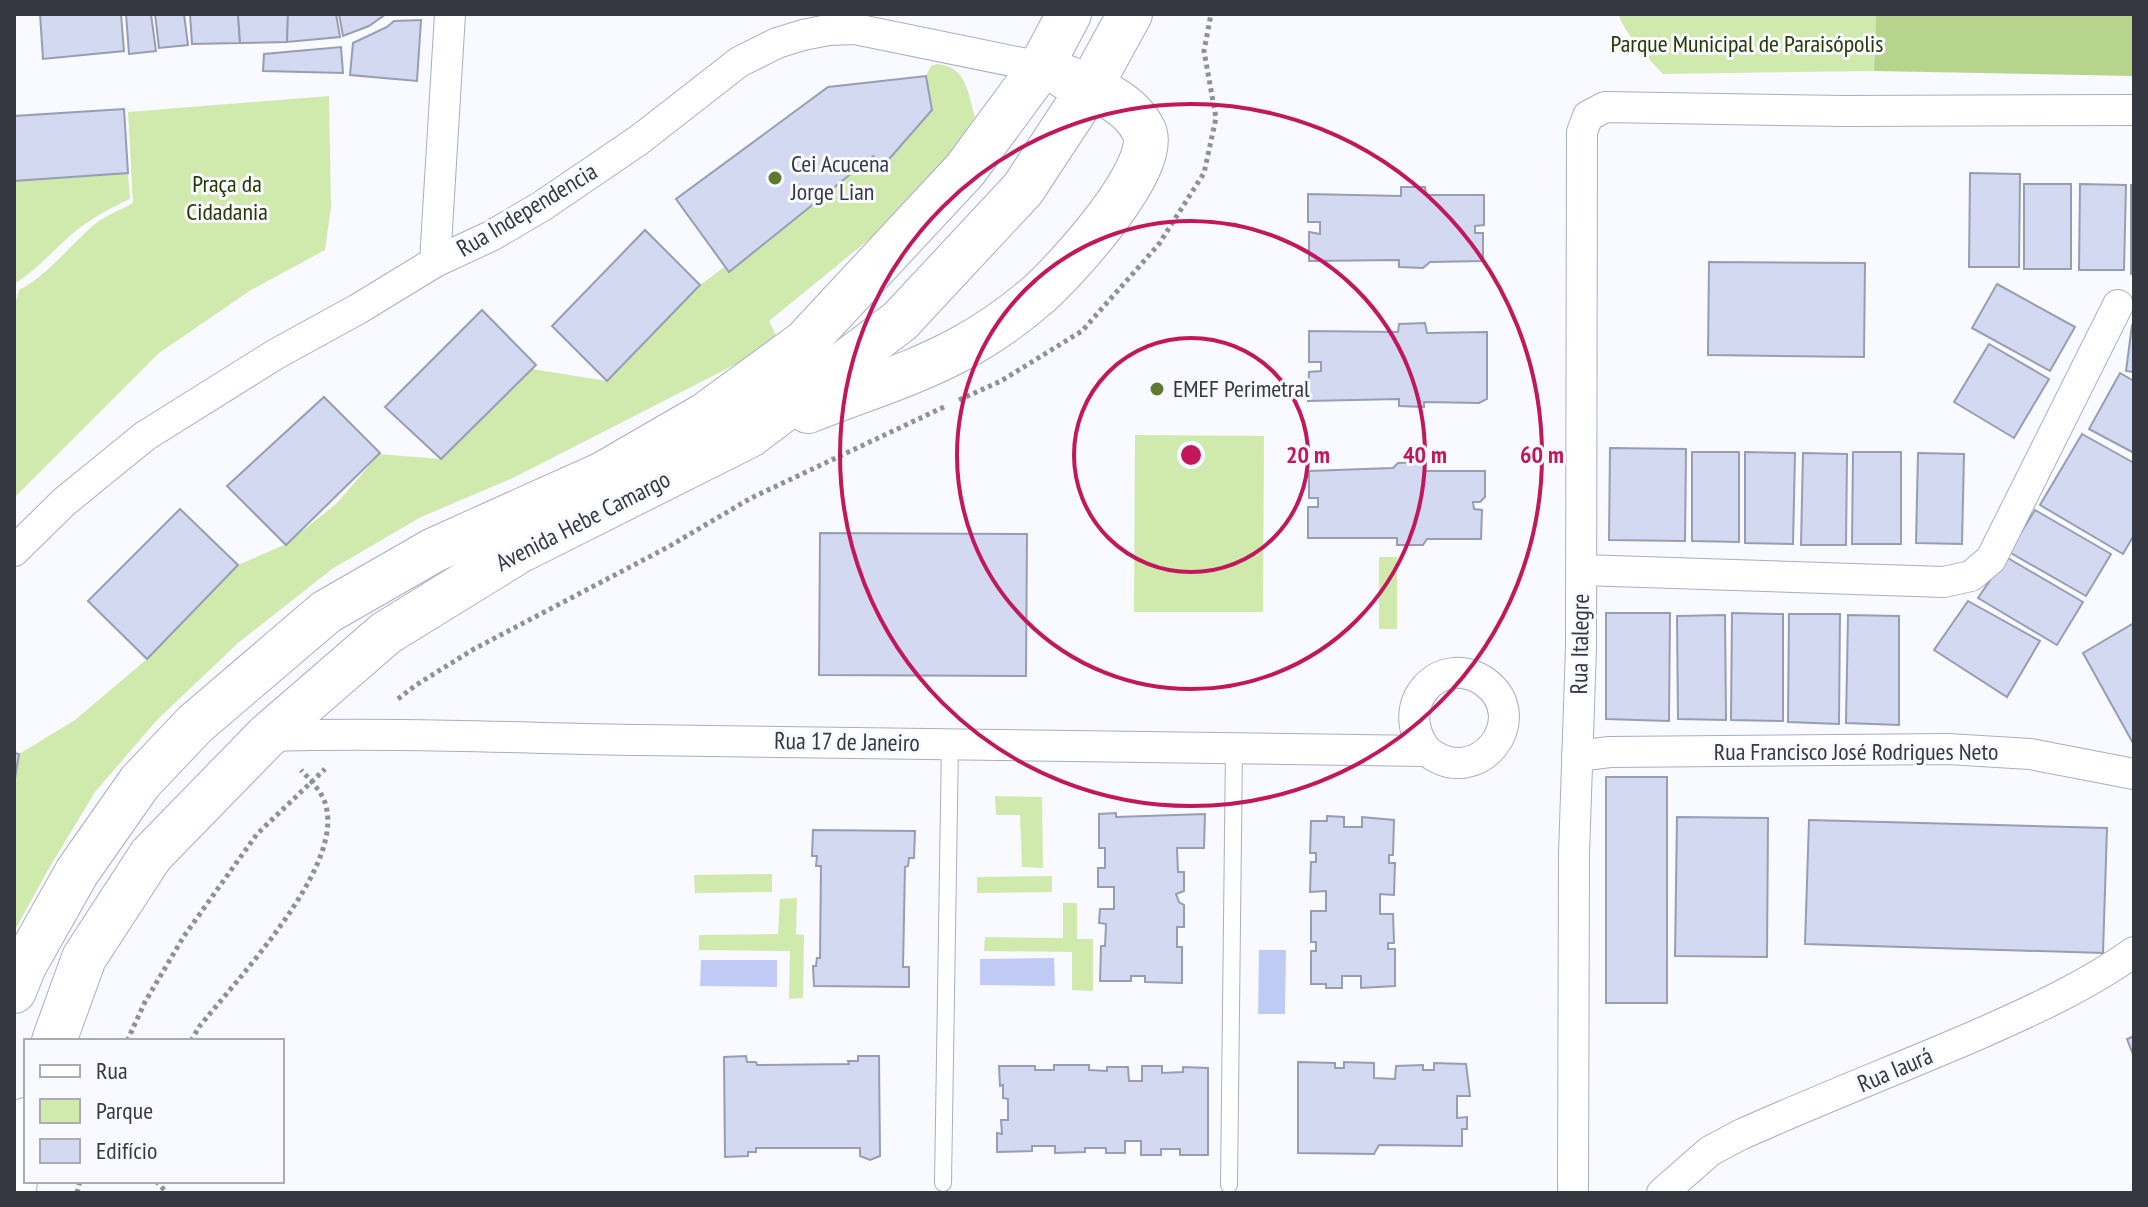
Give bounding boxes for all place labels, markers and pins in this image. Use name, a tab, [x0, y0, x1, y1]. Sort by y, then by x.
place label: Cei Acucena Jorge Lian	[790, 148, 889, 207]
marker: Cei Acucena Jorge Lian	[766, 169, 784, 187]
place label: EMEF Perimetral	[1173, 373, 1310, 404]
marker: EMEF Perimetral	[1148, 380, 1166, 398]
centre of rings	[1177, 441, 1205, 469]

